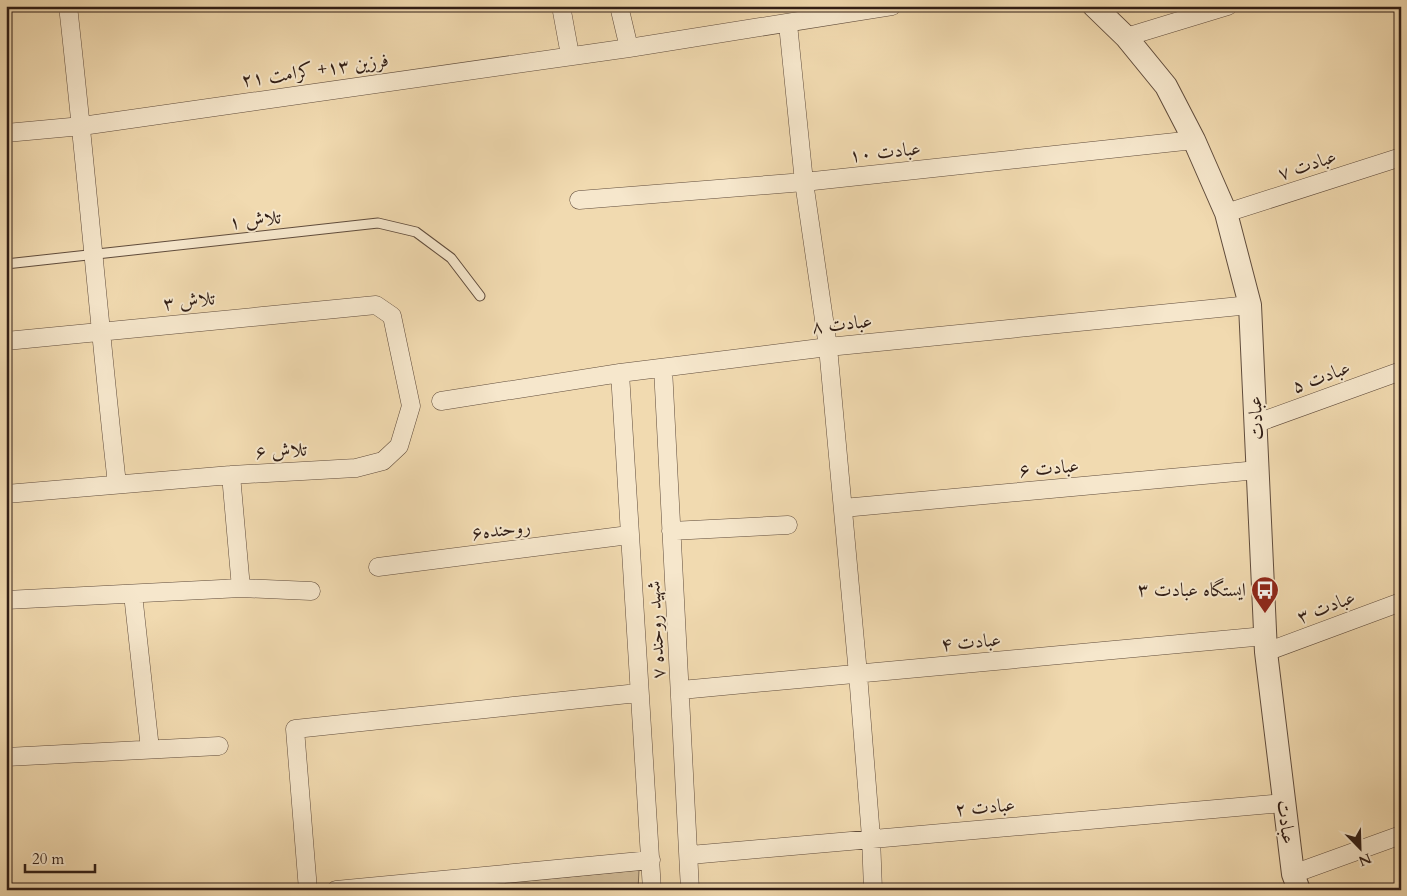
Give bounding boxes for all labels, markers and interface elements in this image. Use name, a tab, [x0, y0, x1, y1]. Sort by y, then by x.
street label: فرزین ۱۳+ کرامت ۲۱	[240, 47, 390, 93]
street label: عبادت ۱۰	[848, 135, 922, 169]
street label: عبادت ۷	[1274, 143, 1340, 187]
street label: تلاش ۱	[228, 204, 283, 236]
street label: تلاش ۳	[162, 285, 217, 317]
street label: عبادت ۸	[811, 308, 873, 340]
street label: عبادت ۵	[1288, 354, 1354, 400]
street label: عبادت	[1242, 395, 1270, 441]
street label: تلاش ۶	[254, 437, 308, 465]
street label: عبادت ۶	[1018, 452, 1080, 484]
street label: روحنده۶	[470, 513, 532, 547]
bus stop icon: ایستگاه عبادت ۳	[1250, 575, 1280, 614]
place label: ایستگاه عبادت ۳	[1138, 577, 1246, 603]
street label: شهید روحنده ۷	[640, 580, 672, 680]
street label: عبادت ۳	[1293, 584, 1359, 630]
street label: عبادت ۴	[940, 626, 1002, 658]
street label: عبادت ۲	[954, 791, 1016, 823]
street label: عبادت	[1270, 798, 1302, 846]
north arrow	[1334, 824, 1384, 874]
scale bar	[25, 841, 95, 873]
text: N	[1356, 848, 1374, 871]
text: 20 m	[32, 849, 64, 869]

